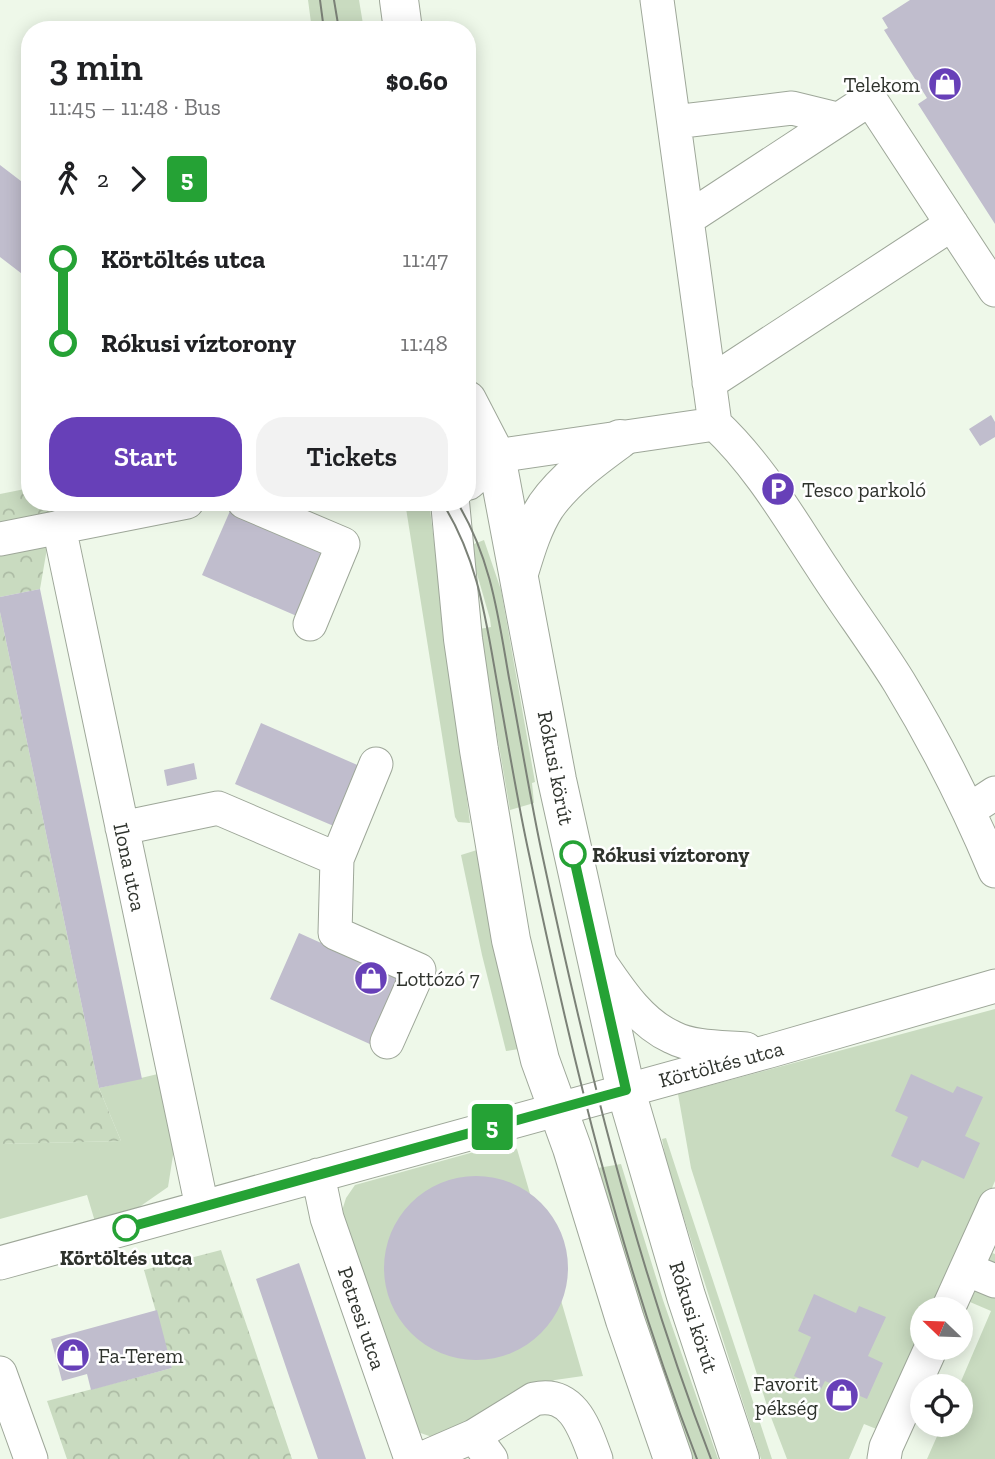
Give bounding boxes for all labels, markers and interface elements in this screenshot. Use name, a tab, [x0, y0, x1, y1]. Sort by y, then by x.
text: 3 min	[49, 44, 143, 90]
text: $0.60	[386, 65, 448, 97]
shop icon: Telekom	[926, 65, 964, 103]
place label: Telekom	[844, 72, 920, 97]
text: 11:45 – 11:48 · Bus	[49, 93, 221, 121]
icon: walk	[49, 160, 87, 198]
icon: forward	[119, 160, 157, 198]
text: 5	[181, 164, 193, 193]
text: 2	[97, 165, 109, 193]
text: Körtöltés utca	[101, 243, 265, 275]
text: 11:47	[402, 245, 448, 273]
text: Rókusi víztorony	[101, 327, 296, 359]
text: 11:48	[400, 329, 448, 357]
button: Start	[49, 417, 242, 497]
button: Tickets	[256, 417, 448, 497]
parking icon: Tesco parkoló	[759, 470, 797, 508]
place label: Tesco parkoló	[802, 477, 926, 502]
street label: Rókusi körút	[533, 709, 579, 827]
street label: Ilona utca	[108, 821, 152, 913]
marker: Rókusi víztorony	[560, 841, 586, 867]
place label: Rókusi víztorony	[592, 842, 749, 867]
shop icon: Lottózó 7	[352, 959, 390, 997]
place label: Lottózó 7	[396, 966, 480, 991]
street label: Körtöltés utca	[656, 1035, 786, 1093]
line badge: 5	[469, 1104, 515, 1150]
text: 5	[486, 1112, 498, 1141]
marker: Körtöltés utca	[113, 1215, 139, 1241]
place label: Körtöltés utca	[60, 1245, 193, 1270]
street label: Rókusi körút	[664, 1258, 724, 1376]
street label: Petresi utca	[333, 1263, 391, 1373]
north arrow	[910, 1297, 973, 1360]
map controls	[910, 1297, 973, 1437]
shop icon: Fa-Terem	[54, 1336, 92, 1374]
place label: Fa-Terem	[98, 1343, 183, 1368]
place label: Favorit pékség	[753, 1371, 818, 1420]
button: locate	[910, 1374, 973, 1437]
shop icon: Favorit pékség	[823, 1376, 861, 1414]

